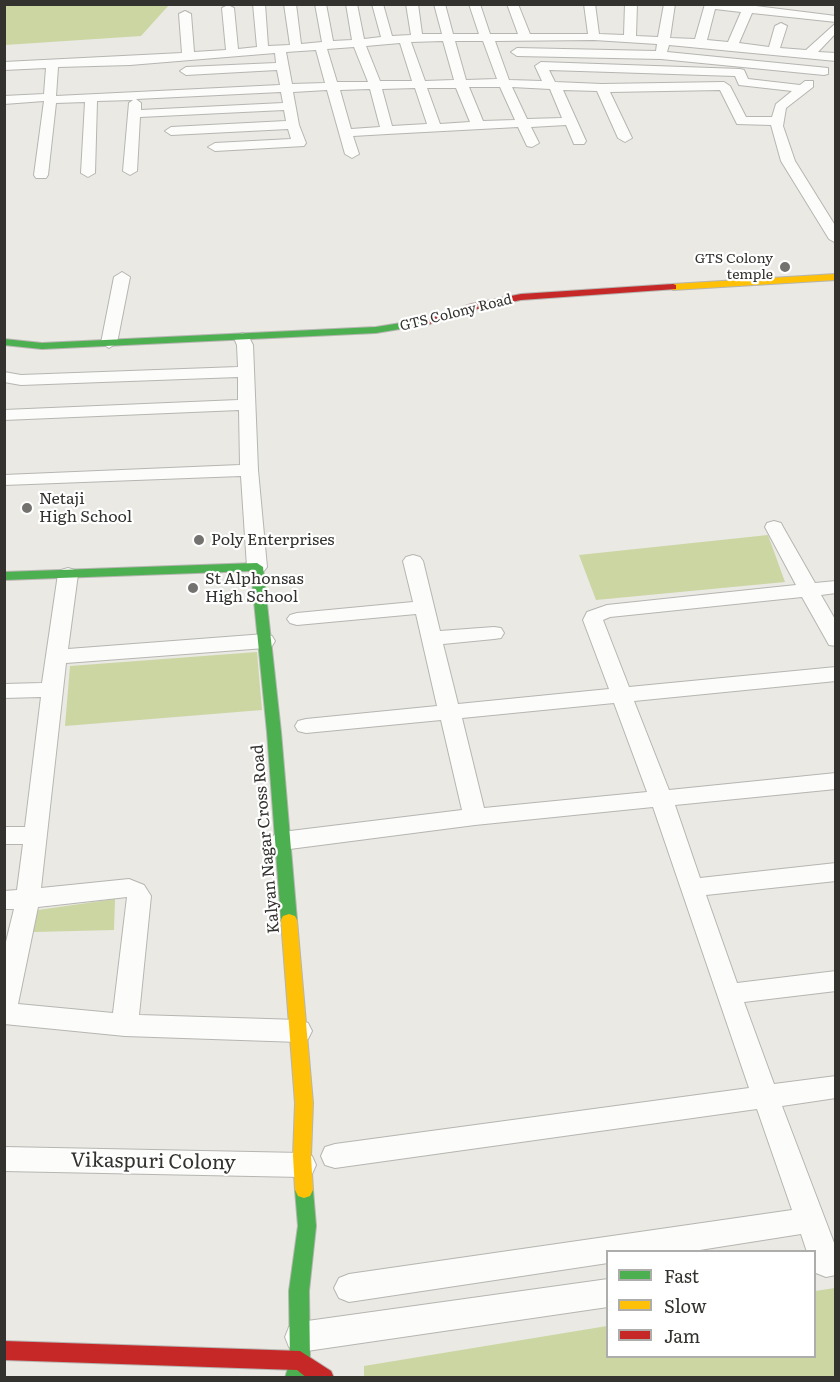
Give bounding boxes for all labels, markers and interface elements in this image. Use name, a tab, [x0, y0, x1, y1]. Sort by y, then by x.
place label: GTS Colony temple	[695, 251, 773, 284]
marker: GTS Colony temple	[778, 260, 792, 274]
street label: GTS Colony Road	[398, 291, 514, 335]
place label: Netaji High School	[39, 489, 132, 527]
marker: Netaji High School	[20, 501, 34, 515]
place label: Poly Enterprises	[211, 530, 335, 550]
marker: Poly Enterprises	[192, 533, 206, 547]
place label: St Alphonsas High School	[205, 569, 304, 607]
marker: St Alphonsas High School	[186, 581, 200, 595]
street label: Kalyan Nagar Cross Road	[248, 744, 284, 934]
street label: Vikaspuri Colony	[70, 1149, 236, 1175]
legend	[606, 1250, 816, 1358]
text: Fast	[664, 1262, 699, 1289]
text: Slow	[664, 1292, 706, 1319]
text: Jam	[664, 1322, 700, 1349]

